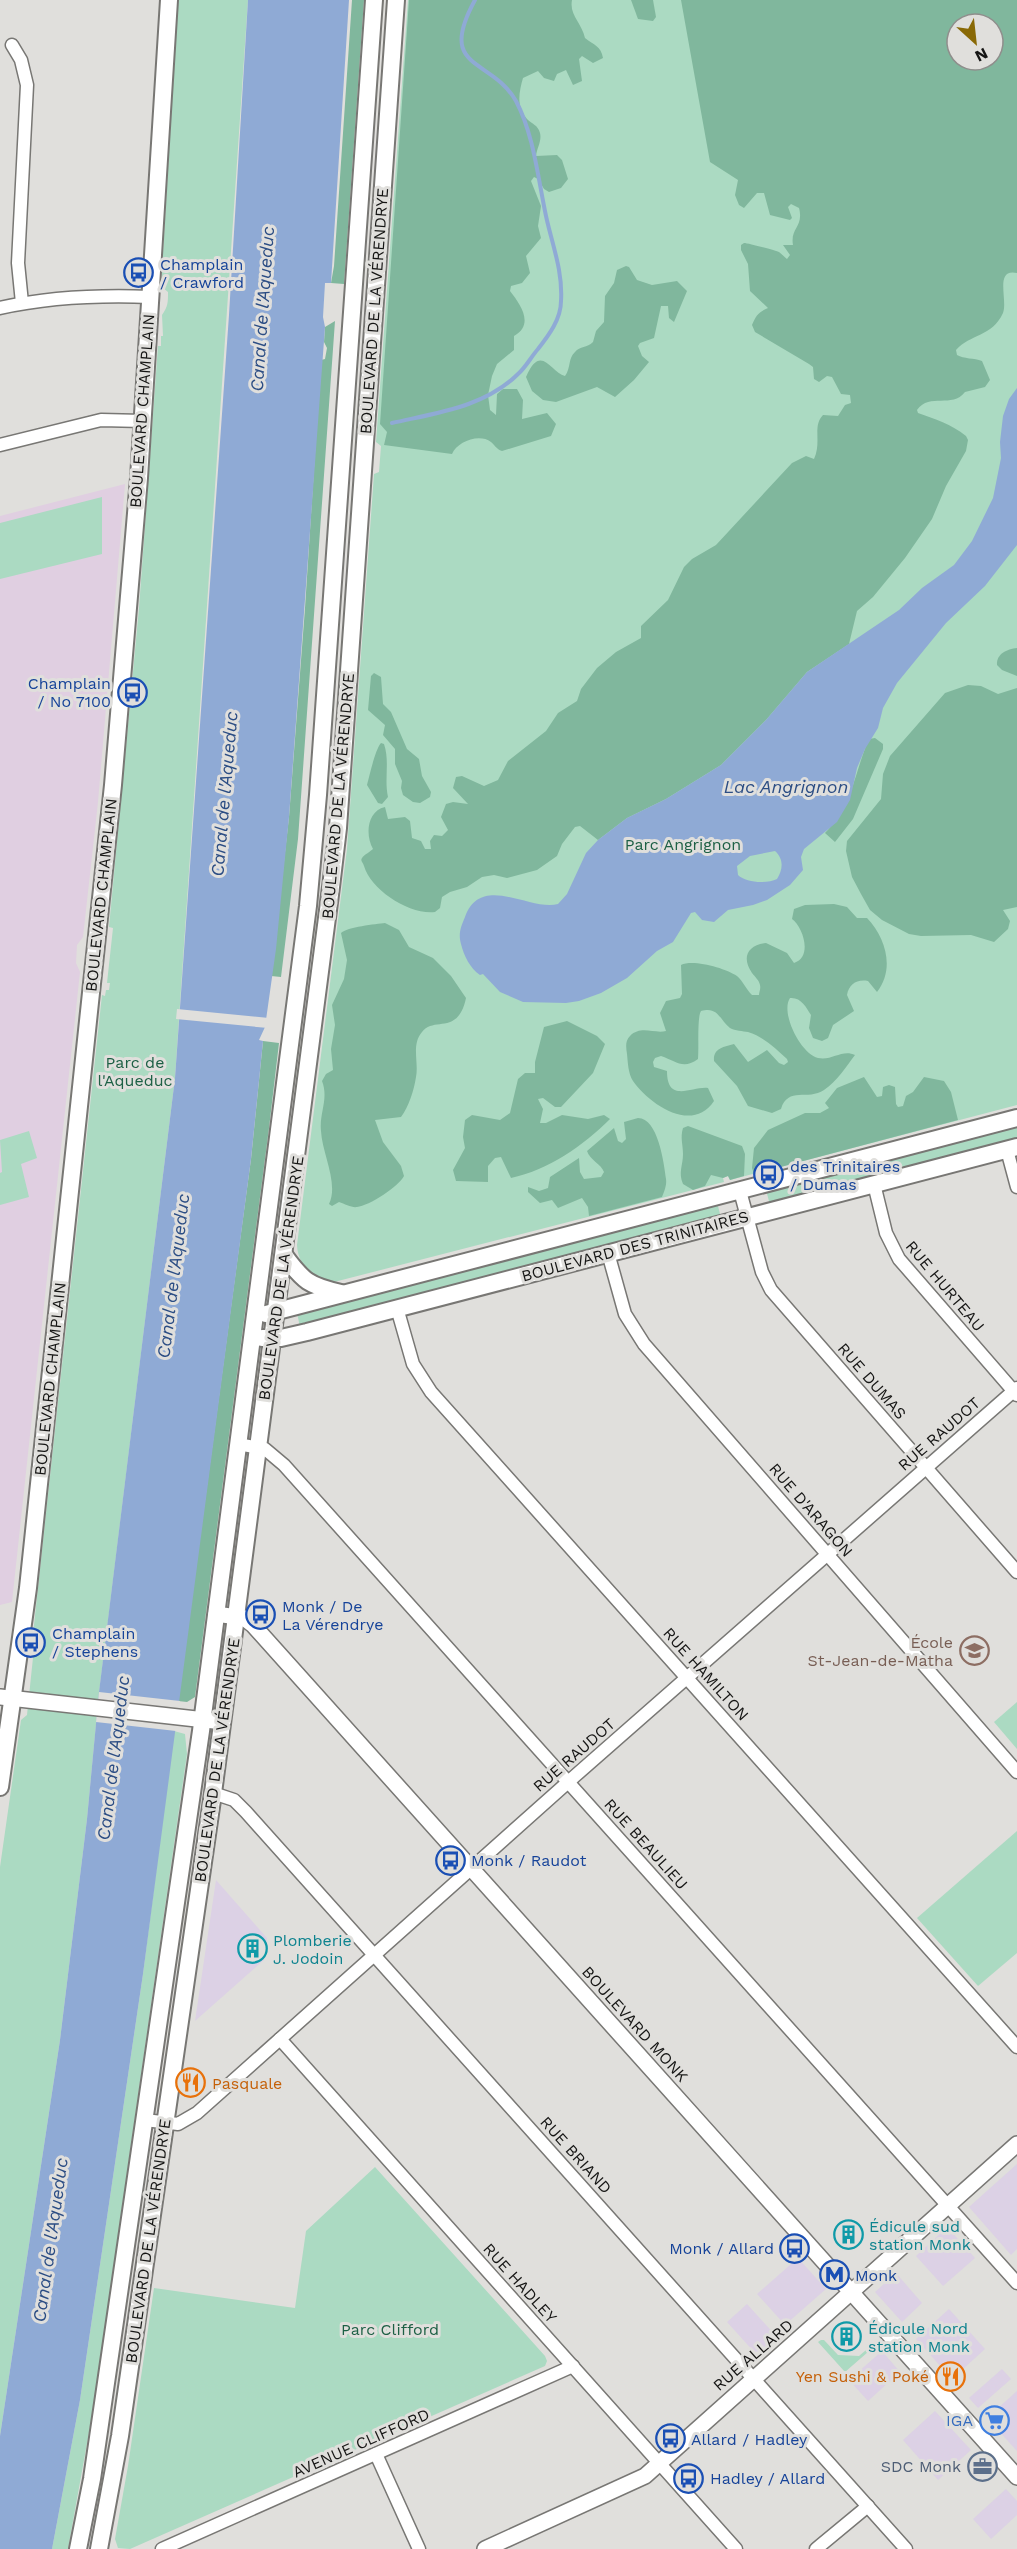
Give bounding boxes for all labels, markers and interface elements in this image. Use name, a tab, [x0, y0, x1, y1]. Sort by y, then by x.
north arrow	[945, 12, 1005, 72]
text: N	[972, 44, 991, 66]
street label: BOULEVARD DE LA VÉRENDRYE	[356, 187, 392, 435]
water label: Canal de l'Aqueduc	[246, 225, 278, 392]
place label: Champlain / Crawford	[160, 255, 244, 292]
bus stop icon: Champlain / Crawford	[123, 257, 155, 289]
street label: BOULEVARD CHAMPLAIN	[126, 313, 158, 509]
street label: BOULEVARD DE LA VÉRENDRYE	[318, 672, 358, 920]
place label: Champlain / No 7100	[28, 674, 111, 711]
bus stop icon: Champlain / No 7100	[116, 676, 148, 708]
water label: Canal de l'Aqueduc	[206, 710, 242, 877]
water label: Lac Angrignon	[724, 776, 848, 797]
street label: BOULEVARD CHAMPLAIN	[81, 797, 121, 993]
park label: Parc Angrignon	[625, 835, 741, 854]
park label: Parc de l'Aqueduc	[97, 1053, 173, 1090]
street label: BOULEVARD DE LA VÉRENDRYE	[254, 1154, 308, 1402]
place label: des Trinitaires / Dumas	[790, 1157, 900, 1194]
bus stop icon: des Trinitaires / Dumas	[753, 1159, 785, 1191]
water label: Canal de l'Aqueduc	[152, 1192, 194, 1359]
street label: BOULEVARD DES TRINITAIRES	[519, 1207, 751, 1285]
street label: RUE HURTEAU	[902, 1237, 988, 1335]
street label: BOULEVARD CHAMPLAIN	[30, 1281, 70, 1477]
street label: RUE DUMAS	[834, 1339, 910, 1423]
street label: RUE RAUDOT	[894, 1393, 984, 1475]
street label: RUE D'ARAGON	[765, 1459, 857, 1561]
place label: Monk / De La Vérendrye	[282, 1597, 384, 1634]
bus stop icon: Monk / De La Vérendrye	[245, 1599, 277, 1631]
street label: RUE HAMILTON	[659, 1623, 753, 1725]
place label: Champlain / Stephens	[52, 1624, 138, 1661]
bus stop icon: Champlain / Stephens	[15, 1626, 47, 1658]
place label: École St-Jean-de-Matha	[807, 1633, 953, 1670]
school or university icon: École St-Jean-de-Matha	[958, 1635, 990, 1667]
street label: BOULEVARD DE LA VÉRENDRYE	[190, 1636, 244, 1884]
water label: Canal de l'Aqueduc	[92, 1674, 134, 1841]
street label: RUE RAUDOT	[529, 1714, 619, 1796]
street label: RUE BEAULIEU	[600, 1795, 692, 1893]
bus stop icon: Monk / Raudot	[434, 1844, 466, 1876]
place label: Monk / Raudot	[471, 1851, 587, 1870]
place label: Plomberie J. Jodoin	[273, 1931, 352, 1968]
building icon: Plomberie J. Jodoin	[236, 1933, 268, 1965]
street label: BOULEVARD MONK	[578, 1962, 692, 2086]
restaurant icon: Pasquale	[175, 2067, 207, 2099]
place label: Pasquale	[212, 2074, 282, 2093]
street label: RUE BRIAND	[536, 2112, 616, 2198]
street label: BOULEVARD DE LA VÉRENDRYE	[121, 2117, 175, 2365]
water label: Canal de l'Aqueduc	[28, 2156, 72, 2323]
place label: Édicule sud station Monk	[869, 2217, 971, 2254]
building icon: Édicule sud station Monk	[832, 2219, 864, 2251]
bus stop icon: Monk / Allard	[779, 2232, 811, 2264]
street label: RUE HADLEY	[479, 2239, 561, 2327]
place label: Monk / Allard	[669, 2239, 774, 2258]
metro station icon: Monk	[818, 2259, 850, 2291]
place label: Monk	[855, 2266, 897, 2285]
street label: RUE ALLARD	[709, 2315, 797, 2395]
place label: Édicule Nord station Monk	[868, 2319, 970, 2356]
park label: Parc Clifford	[341, 2320, 439, 2339]
building icon: Édicule Nord station Monk	[831, 2321, 863, 2353]
restaurant icon: Yen Sushi & Poké	[934, 2360, 966, 2392]
place label: Yen Sushi & Poké	[796, 2367, 929, 2386]
street label: AVENUE CLIFFORD	[290, 2404, 432, 2482]
supermarket icon: IGA	[978, 2404, 1010, 2436]
place label: IGA	[946, 2411, 973, 2430]
bus stop icon: Allard / Hadley	[654, 2423, 686, 2455]
place label: Allard / Hadley	[691, 2430, 808, 2449]
office icon: SDC Monk	[966, 2450, 998, 2482]
place label: SDC Monk	[881, 2457, 961, 2476]
bus stop icon: Hadley / Allard	[673, 2462, 705, 2494]
place label: Hadley / Allard	[710, 2469, 825, 2488]

